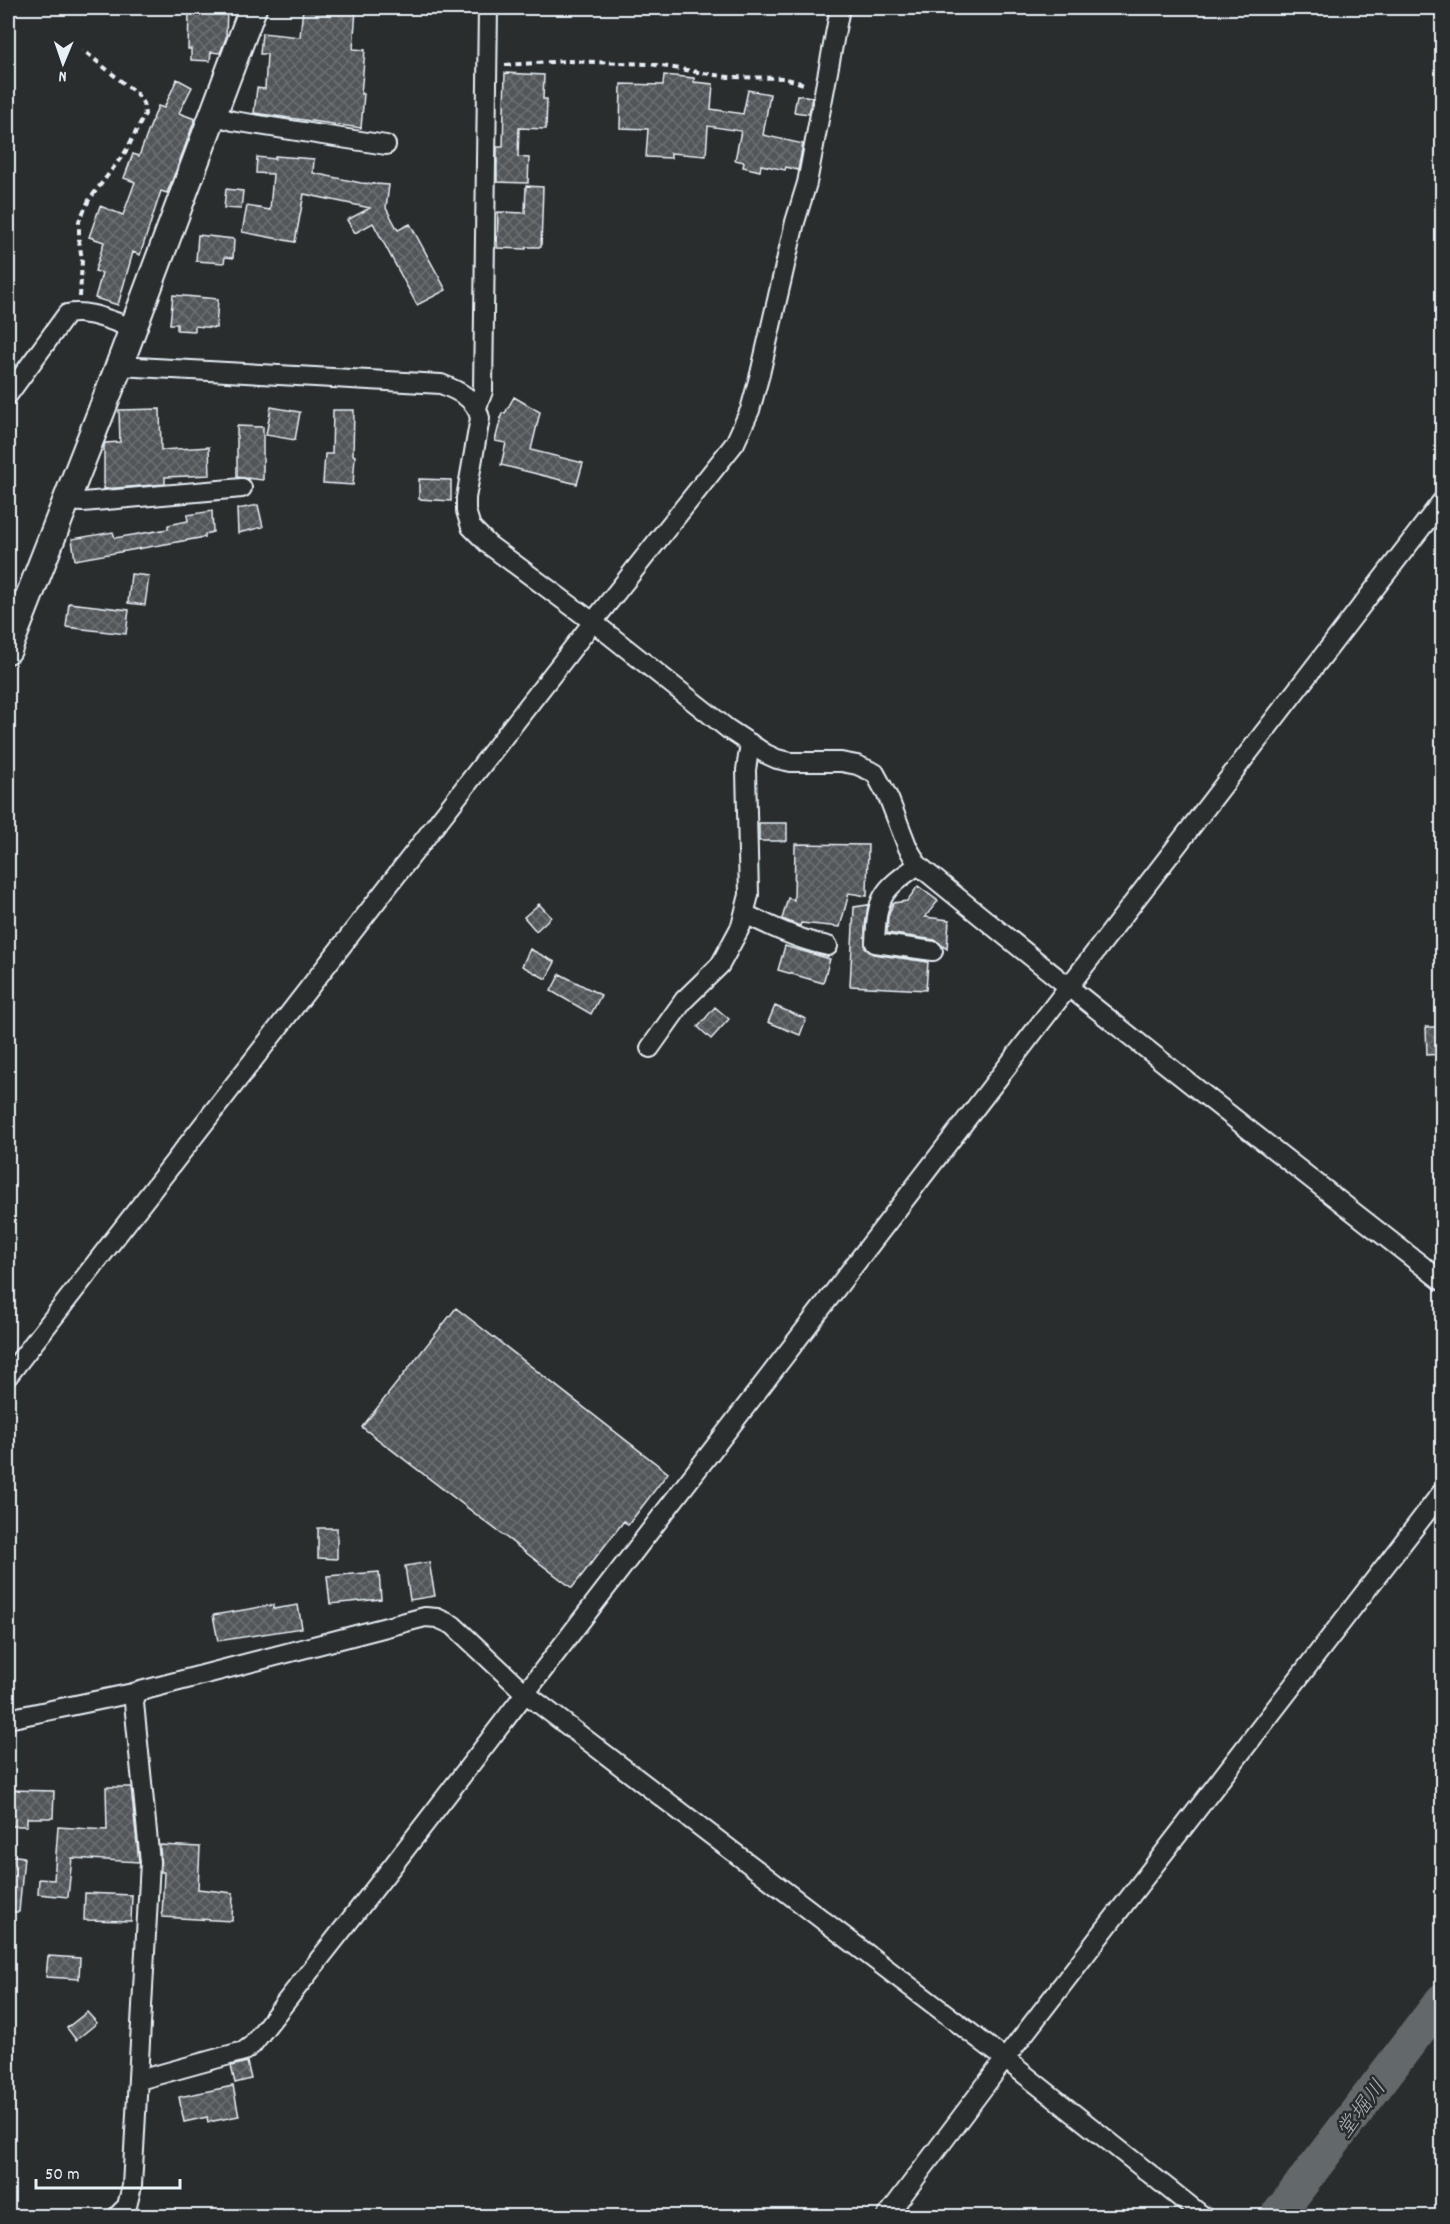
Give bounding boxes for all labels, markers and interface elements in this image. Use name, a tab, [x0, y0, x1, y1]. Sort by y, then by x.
north arrow	[33, 33, 93, 93]
text: N	[58, 64, 67, 87]
water label: 堂堀川	[1331, 2074, 1395, 2146]
scale bar	[36, 2152, 180, 2190]
text: 50 m	[45, 2163, 80, 2188]

